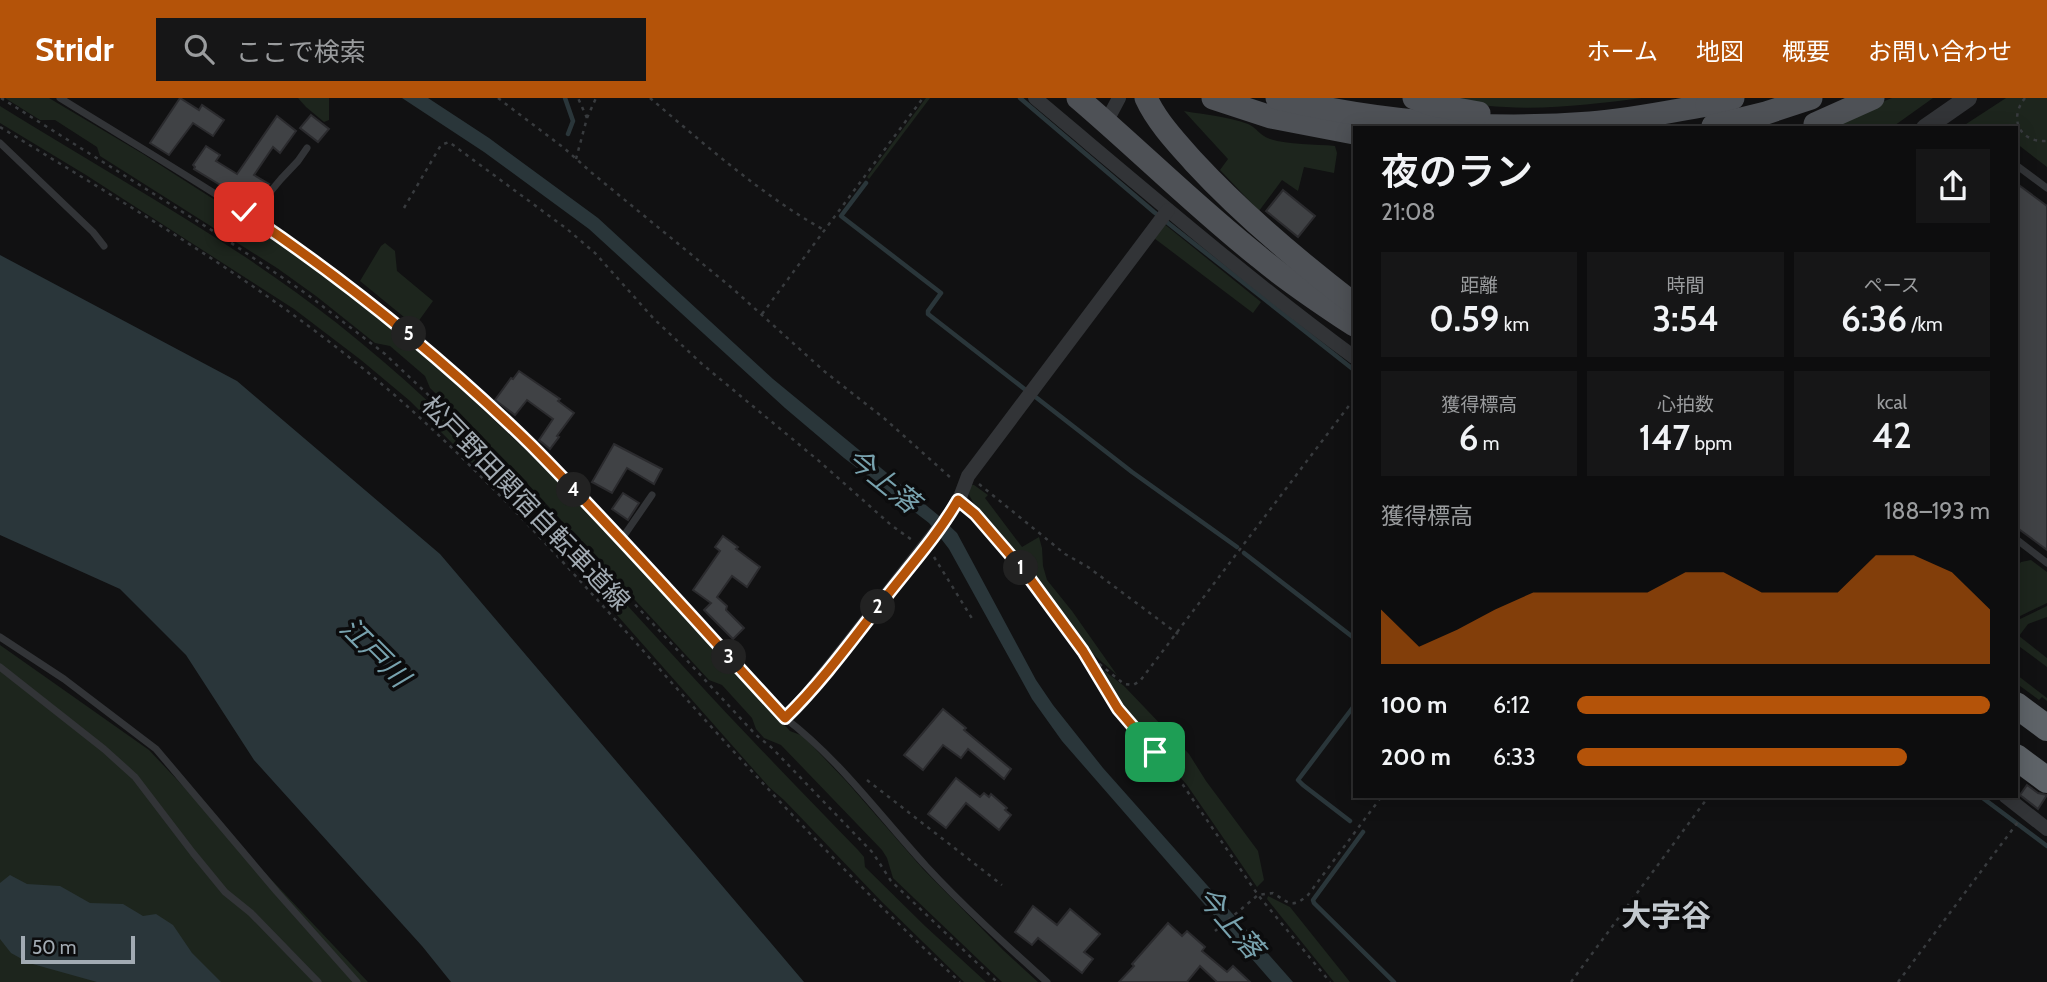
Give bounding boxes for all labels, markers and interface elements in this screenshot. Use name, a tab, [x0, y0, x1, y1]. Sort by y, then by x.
search box	[156, 18, 646, 81]
text: Stridr	[35, 29, 114, 69]
icon: search	[180, 30, 218, 68]
text: ここで検索	[236, 36, 366, 68]
text: ホーム	[1587, 37, 1658, 66]
text: 地図	[1696, 37, 1744, 66]
text: 概要	[1782, 37, 1830, 66]
text: お問い合わせ	[1868, 37, 2012, 66]
text: 夜のラン	[1381, 148, 1533, 195]
button: share	[1916, 149, 1990, 223]
pin	[214, 182, 274, 242]
icon: check	[225, 193, 263, 231]
text: 21:08	[1381, 198, 1435, 226]
text: 距離	[1460, 274, 1498, 297]
text: 時間	[1666, 274, 1705, 297]
text: ペース	[1864, 274, 1920, 297]
text: 0.59	[1429, 297, 1500, 340]
text: 3:54	[1652, 297, 1719, 340]
text: 6:36	[1841, 297, 1907, 340]
text: km	[1500, 313, 1529, 336]
text: /km	[1907, 313, 1943, 336]
pin: 5	[392, 316, 426, 352]
text: 5	[403, 322, 414, 345]
street label: 松戸野田関宿自転車道線	[415, 389, 637, 617]
text: kcal	[1877, 391, 1907, 414]
text: 獲得標高	[1441, 393, 1517, 416]
text: 心拍数	[1657, 393, 1714, 416]
text: 42	[1872, 414, 1912, 457]
text: 6	[1459, 416, 1479, 459]
text: 147	[1639, 416, 1690, 459]
text: m	[1479, 432, 1500, 455]
text: bpm	[1690, 432, 1732, 455]
water label: 今上落	[840, 440, 929, 522]
pin: 4	[556, 472, 592, 508]
text: 4	[568, 478, 579, 501]
text: 188–193 m	[1884, 497, 1990, 525]
text: 獲得標高	[1381, 502, 1473, 530]
pin: 1	[1004, 550, 1038, 586]
text: 1	[1017, 556, 1024, 579]
pin: 2	[860, 589, 896, 624]
text: 2	[872, 595, 883, 618]
water label: 江戸川	[333, 610, 419, 696]
pin: 3	[712, 640, 746, 674]
text: 3	[723, 645, 734, 668]
text: 100 m	[1381, 691, 1447, 719]
text: 6:12	[1493, 691, 1530, 719]
pin	[1125, 722, 1185, 782]
icon: arrive	[1136, 733, 1174, 771]
text: 200 m	[1381, 743, 1451, 771]
text: 6:33	[1493, 743, 1536, 771]
water label: 今上落	[1190, 879, 1273, 968]
district label: 大字谷	[1621, 897, 1711, 934]
scale bar	[21, 933, 135, 965]
text: 50 m	[32, 936, 76, 959]

